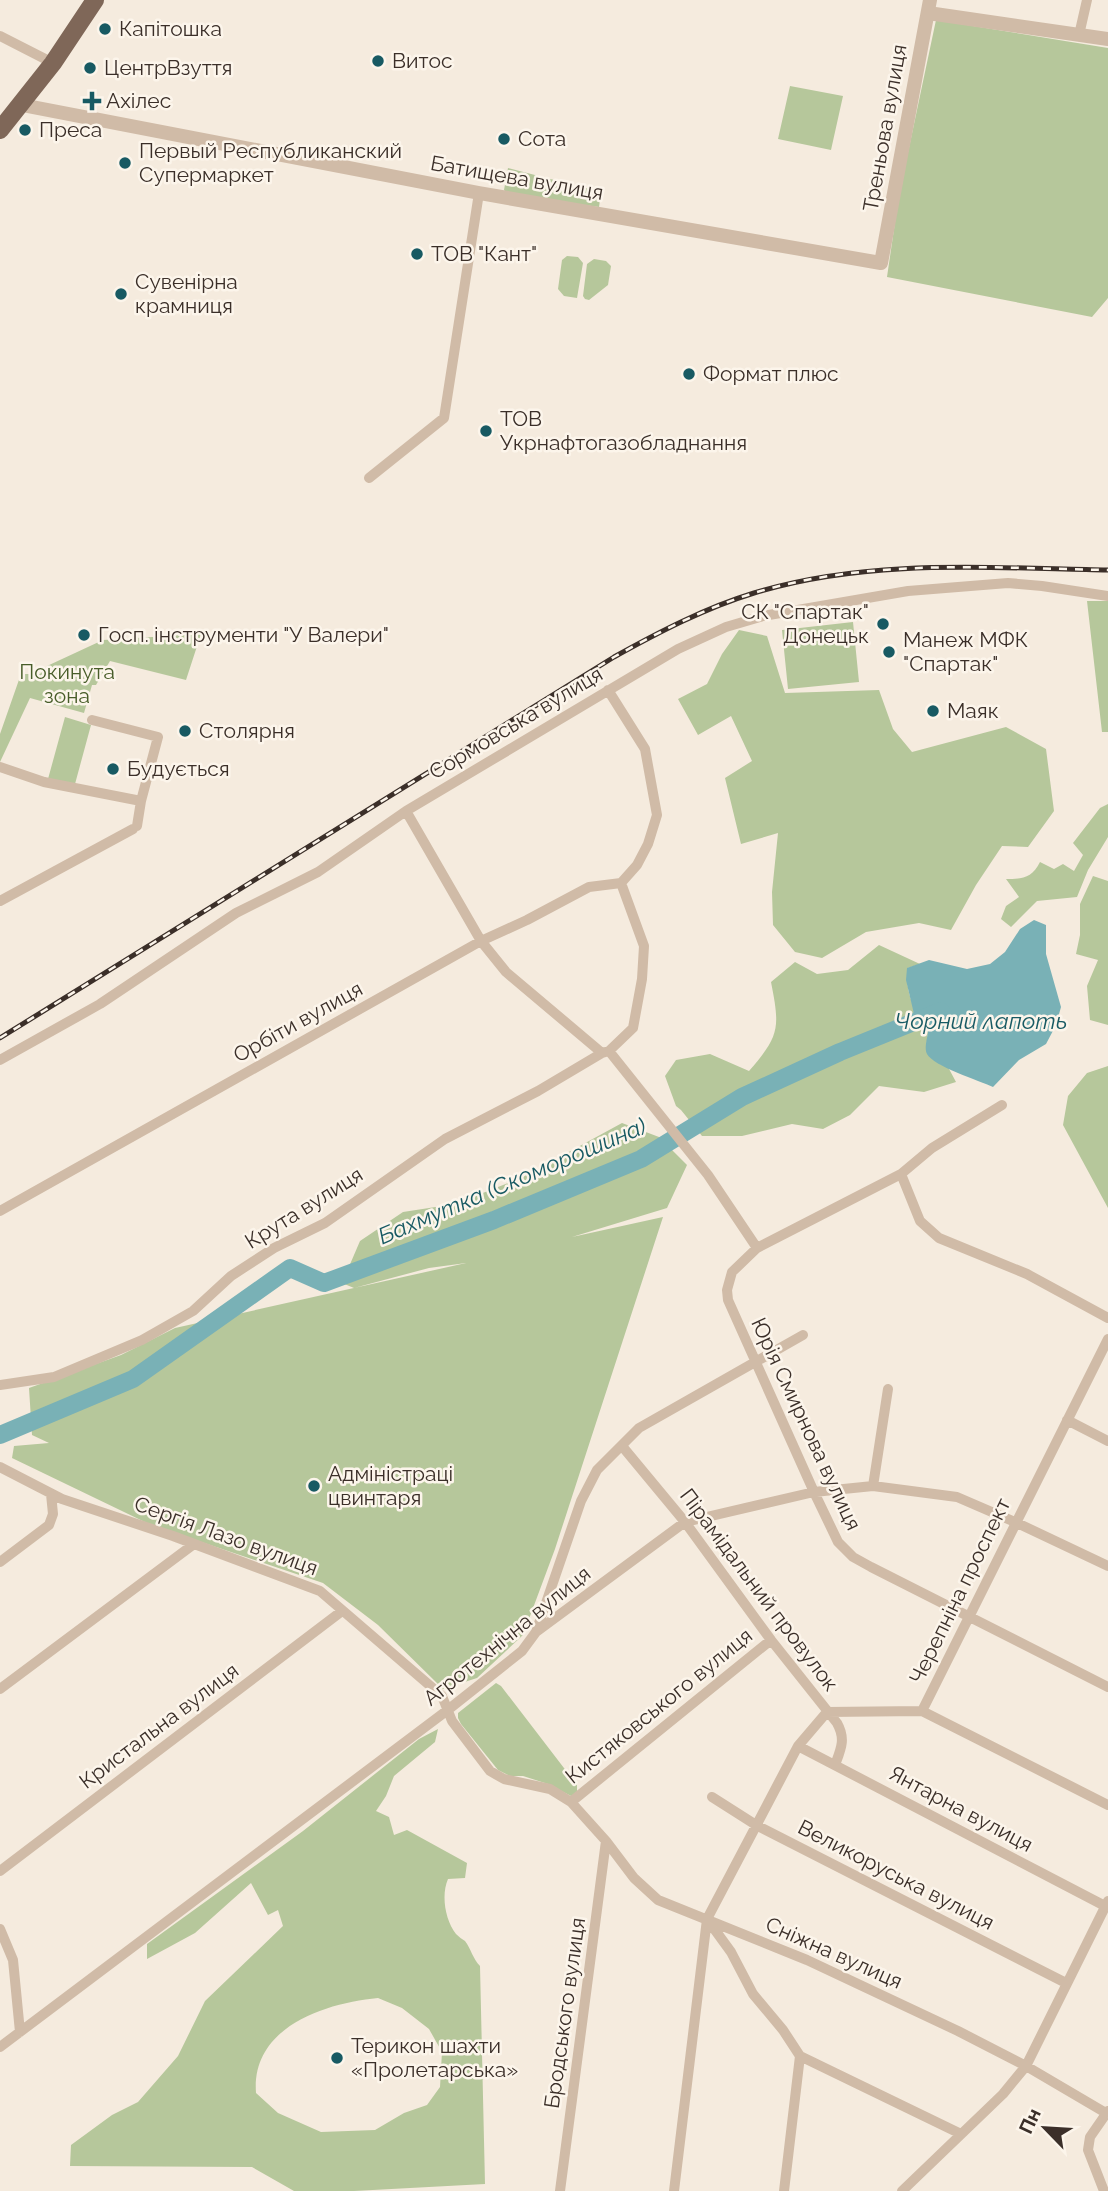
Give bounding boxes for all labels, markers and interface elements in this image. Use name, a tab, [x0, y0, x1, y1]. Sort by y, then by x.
place label: Капітошка	[119, 16, 222, 41]
marker: Капітошка	[97, 21, 113, 37]
street label: Треньова вулиця	[857, 42, 912, 213]
place label: Витос	[392, 48, 453, 73]
marker: Витос	[370, 53, 386, 69]
place label: ЦентрВзуття	[104, 55, 232, 80]
marker: ЦентрВзуття	[82, 60, 98, 76]
place label: Ахілес	[106, 88, 171, 113]
marker: Ахілес	[84, 93, 100, 109]
place label: Преса	[39, 117, 102, 142]
marker: Преса	[17, 122, 33, 138]
place label: Сота	[518, 126, 566, 151]
marker: Сота	[496, 131, 512, 147]
place label: Первый Республиканский Супермаркет	[139, 138, 402, 187]
street label: Батищева вулиця	[429, 150, 606, 205]
marker: Первый Республиканский Супермаркет	[117, 155, 133, 171]
place label: ТОВ "Кант"	[431, 241, 537, 266]
marker: ТОВ "Кант"	[409, 246, 425, 262]
place label: Сувенірна крамниця	[135, 269, 238, 318]
marker: Сувенірна крамниця	[113, 286, 129, 302]
place label: Формат плюс	[703, 361, 839, 386]
marker: Формат плюс	[681, 366, 697, 382]
place label: ТОВ Укрнафтогазобладнання	[500, 406, 747, 455]
marker: ТОВ Укрнафтогазобладнання	[478, 423, 494, 439]
place label: СК "Спартак" Донецьк	[741, 599, 869, 648]
marker: СК "Спартак" Донецьк	[875, 616, 891, 632]
place label: Госп. інструменти "У Валери"	[98, 622, 389, 647]
marker: Госп. інструменти "У Валери"	[76, 627, 92, 643]
place label: Манеж МФК "Спартак"	[903, 627, 1028, 676]
marker: Манеж МФК "Спартак"	[881, 644, 897, 660]
park label: Покинута зона	[19, 659, 115, 708]
street label: Сормовська вулиця	[425, 661, 607, 784]
place label: Маяк	[947, 698, 999, 723]
marker: Маяк	[925, 703, 941, 719]
place label: Столярня	[199, 718, 295, 743]
marker: Столярня	[177, 723, 193, 739]
place label: Будується	[127, 756, 230, 781]
marker: Будується	[105, 761, 121, 777]
street label: Орбіти вулиця	[229, 976, 367, 1067]
water label: Чорний лапоть	[895, 1007, 1067, 1034]
water label: Бахмутка (Скоморошина)	[374, 1112, 650, 1249]
street label: Крута вулиця	[240, 1161, 367, 1254]
street label: Юрія Смирнова вулиця	[746, 1314, 867, 1534]
place label: Адміністраці цвинтаря	[328, 1461, 453, 1510]
marker: Адміністраці цвинтаря	[306, 1478, 322, 1494]
street label: Пірамідальний провулок	[675, 1484, 844, 1696]
street label: Сергія Лазо вулиця	[131, 1491, 321, 1580]
street label: Черепніна проспект	[904, 1494, 1015, 1688]
street label: Агротехнічна вулиця	[418, 1560, 595, 1711]
street label: Кистяковського вулиця	[560, 1623, 757, 1789]
street label: Кристальна вулиця	[74, 1658, 243, 1794]
street label: Янтарна вулиця	[885, 1760, 1037, 1857]
street label: Великоруська вулиця	[794, 1814, 998, 1935]
street label: Сніжна вулиця	[762, 1911, 906, 1994]
street label: Бродського вулиця	[539, 1916, 590, 2110]
place label: Терикон шахти «Пролетарська»	[351, 2033, 518, 2082]
marker: Терикон шахти «Пролетарська»	[329, 2050, 345, 2066]
north arrow	[1010, 2093, 1080, 2163]
text: Пн	[1014, 2105, 1045, 2137]

